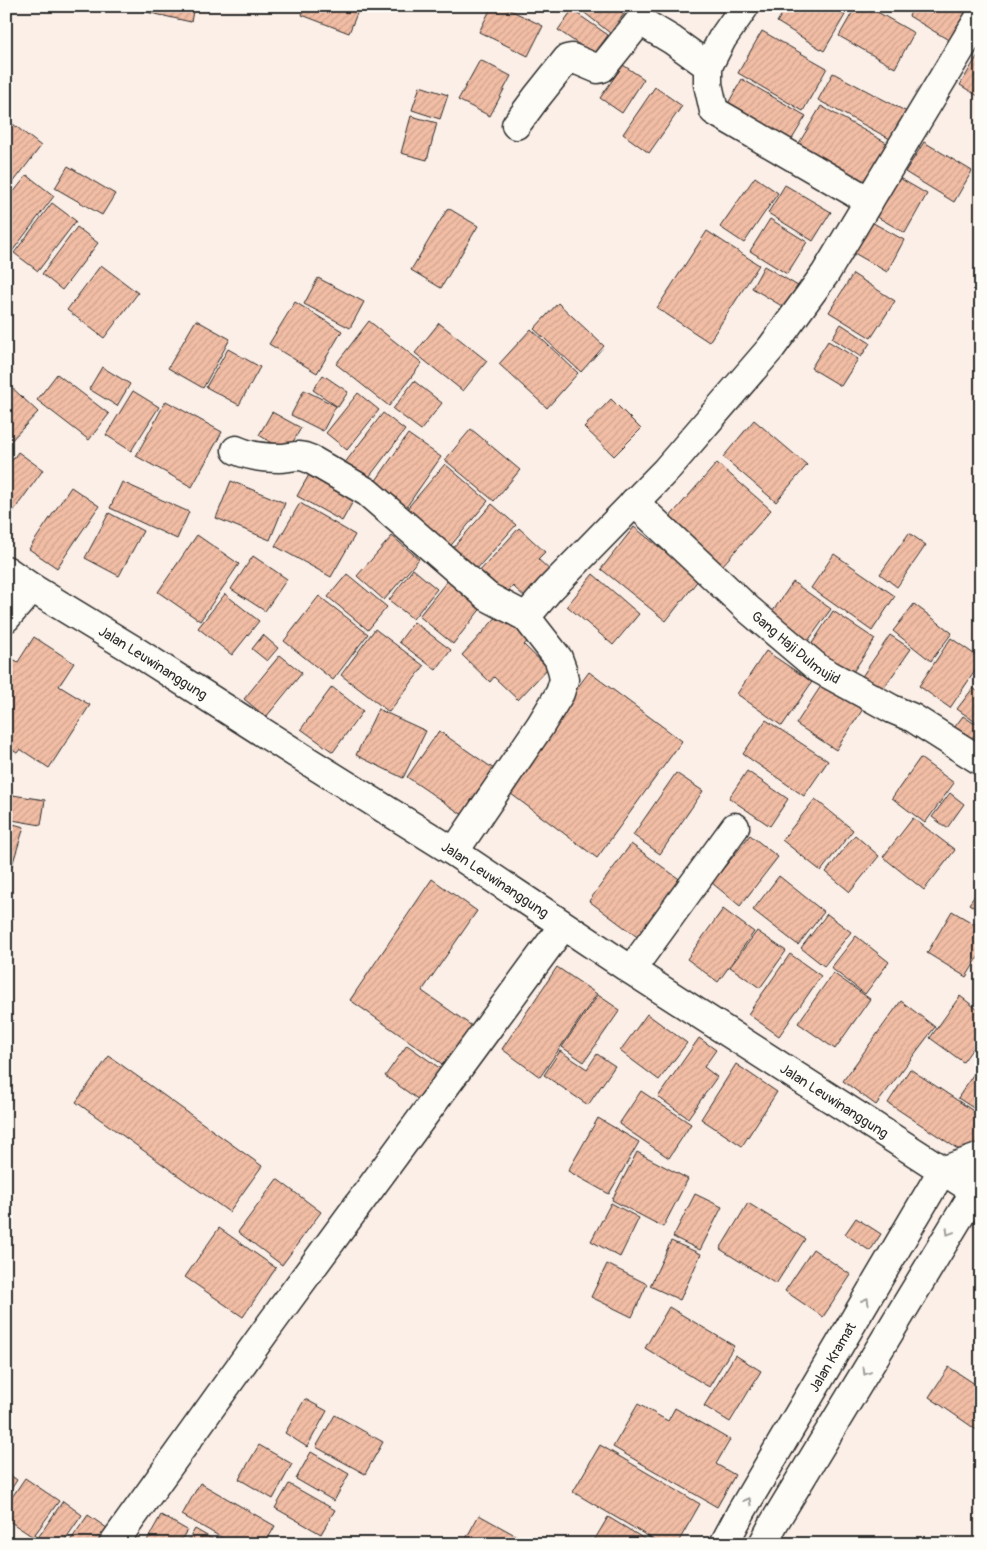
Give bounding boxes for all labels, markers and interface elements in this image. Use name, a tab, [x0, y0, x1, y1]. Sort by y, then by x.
street label: Gang Haji Dulmujid	[748, 608, 843, 688]
street label: Jalan Leuwinanggung	[95, 623, 211, 704]
street label: Jalan Leuwinanggung	[438, 838, 552, 922]
street label: Jalan Leuwinanggung	[777, 1060, 892, 1142]
one-way arrow	[946, 1227, 956, 1236]
one-way arrow	[859, 1297, 869, 1306]
street label: Jalan Kramat	[806, 1319, 860, 1395]
one-way arrow	[862, 1366, 872, 1375]
one-way arrow	[742, 1498, 752, 1507]

